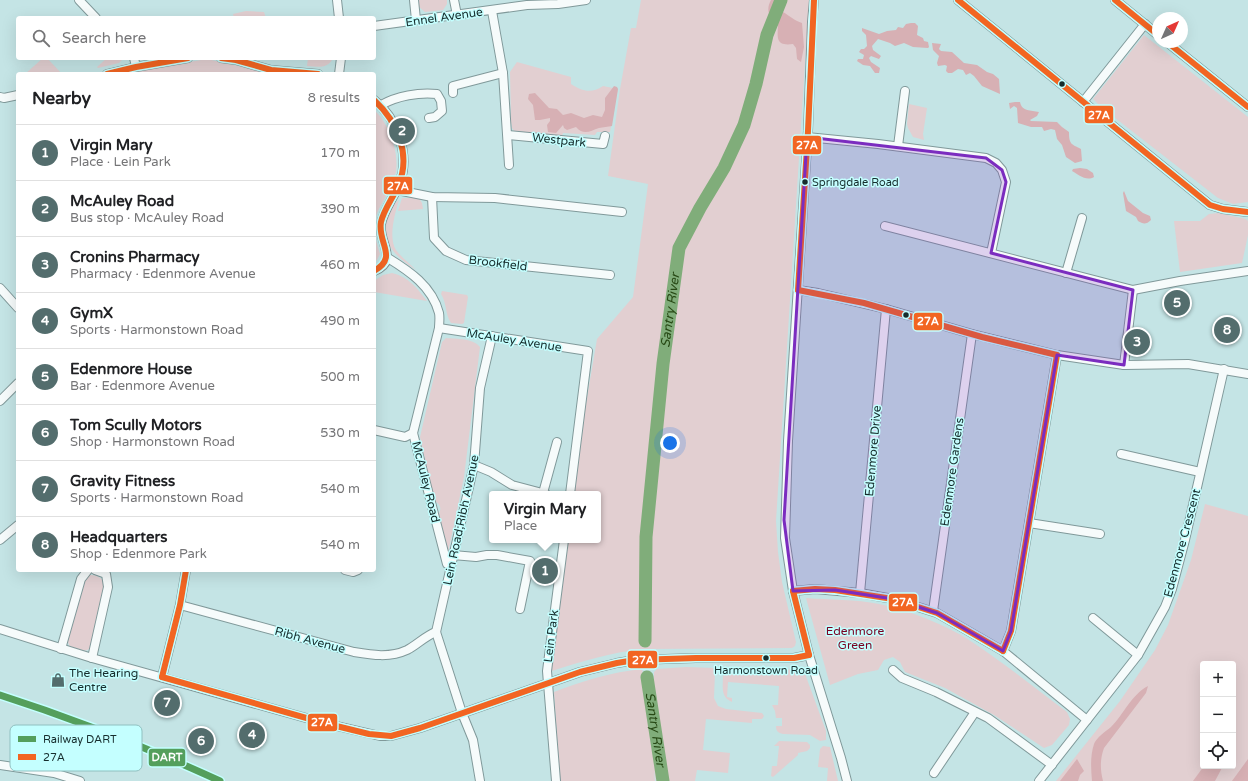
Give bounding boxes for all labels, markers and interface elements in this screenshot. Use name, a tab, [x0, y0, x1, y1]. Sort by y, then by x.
street label: Ennel Avenue	[404, 5, 484, 29]
north arrow	[1152, 12, 1188, 48]
search box	[16, 16, 376, 60]
icon: search	[30, 27, 52, 49]
text: Search here	[62, 29, 146, 47]
unlabelled marker	[1057, 79, 1067, 89]
text: Nearby	[32, 88, 91, 109]
text: 8 results	[308, 90, 360, 106]
line badge: 27A	[1084, 105, 1114, 124]
text: 27A	[1088, 109, 1110, 122]
pin: 2	[389, 116, 415, 146]
street label: Westpark	[531, 130, 587, 150]
line badge: 27A	[792, 135, 822, 155]
text: Virgin Mary	[70, 136, 152, 154]
text: 27A	[796, 139, 818, 152]
text: 1	[41, 145, 49, 161]
text: 170 m	[320, 145, 360, 161]
text: Place · Lein Park	[70, 154, 171, 170]
line badge: 27A	[383, 176, 413, 195]
place label: Springdale Road	[812, 176, 899, 189]
marker: Springdale Road	[800, 177, 810, 187]
text: 27A	[387, 180, 409, 193]
text: McAuley Road	[70, 192, 174, 210]
text: 2	[41, 201, 49, 217]
text: 390 m	[320, 201, 360, 217]
text: Bus stop · McAuley Road	[70, 210, 224, 226]
text: Cronins Pharmacy	[70, 248, 200, 266]
street label: Brookfield	[468, 252, 528, 274]
text: 3	[41, 257, 49, 273]
text: 460 m	[320, 257, 360, 273]
text: Pharmacy · Edenmore Avenue	[70, 266, 256, 282]
water label: Santry River	[657, 270, 684, 349]
pin: 5	[1164, 288, 1190, 318]
text: GymX	[70, 304, 113, 322]
unlabelled marker	[901, 310, 911, 320]
line badge: 27A	[913, 312, 943, 331]
text: 4	[41, 313, 49, 329]
text: 490 m	[320, 313, 360, 329]
text: 27A	[917, 315, 939, 328]
pin: 8	[1214, 315, 1240, 345]
text: Sports · Harmonstown Road	[70, 322, 243, 338]
street label: McAuley Avenue	[465, 326, 563, 354]
pin: 3	[1124, 327, 1150, 357]
text: Edenmore House	[70, 360, 192, 378]
text: 5	[41, 369, 49, 385]
text: 500 m	[320, 369, 360, 385]
text: Bar · Edenmore Avenue	[70, 378, 215, 394]
street label: Edenmore Drive	[862, 405, 884, 497]
text: Tom Scully Motors	[70, 416, 202, 434]
street label: Edenmore Gardens	[937, 417, 967, 527]
text: 6	[41, 425, 49, 441]
text: 530 m	[320, 425, 360, 441]
your location	[660, 433, 680, 453]
text: Shop · Harmonstown Road	[70, 434, 235, 450]
street label: McAuley Road	[409, 440, 443, 524]
street label: Lein Road;Ribh Avenue	[440, 453, 482, 586]
text: Gravity Fitness	[70, 472, 175, 490]
text: 7	[41, 481, 49, 497]
text: 540 m	[320, 481, 360, 497]
street label: Edenmore Crescent	[1161, 487, 1203, 599]
text: Sports · Harmonstown Road	[70, 490, 243, 506]
popup	[489, 491, 601, 543]
text: Virgin Mary	[504, 500, 586, 518]
text: Place	[504, 518, 537, 534]
text: Headquarters	[70, 528, 167, 546]
text: 8	[41, 537, 49, 553]
text: 540 m	[320, 537, 360, 553]
text: Shop · Edenmore Park	[70, 546, 207, 562]
pin: 1	[532, 556, 558, 586]
line badge: 27A	[888, 593, 918, 612]
text: 27A	[892, 596, 914, 609]
street label: Lein Park	[541, 609, 561, 663]
street label: Ribh Avenue	[273, 624, 347, 656]
park label: Edenmore Green	[826, 624, 885, 652]
line badge: 27A	[627, 650, 658, 669]
marker: Harmonstown Road	[761, 653, 771, 663]
text: 27A	[632, 654, 654, 667]
map controls	[1200, 661, 1236, 769]
button: +	[1200, 661, 1236, 697]
place label: Harmonstown Road	[714, 664, 818, 677]
place label: The Hearing Centre	[69, 666, 138, 694]
shop icon: The Hearing Centre	[50, 672, 66, 688]
pin: 7	[154, 688, 180, 718]
water label: Santry River	[641, 691, 669, 770]
button: −	[1200, 697, 1236, 733]
line badge: 27A	[307, 713, 338, 732]
text: 27A	[311, 716, 333, 729]
pin: 4	[239, 720, 265, 750]
legend	[10, 725, 142, 771]
pin: 6	[188, 726, 214, 756]
text: Railway DART	[43, 733, 117, 746]
button: locate	[1200, 733, 1236, 769]
line badge: DART	[148, 748, 186, 767]
text: 27A	[43, 751, 65, 764]
text: DART	[152, 751, 183, 764]

